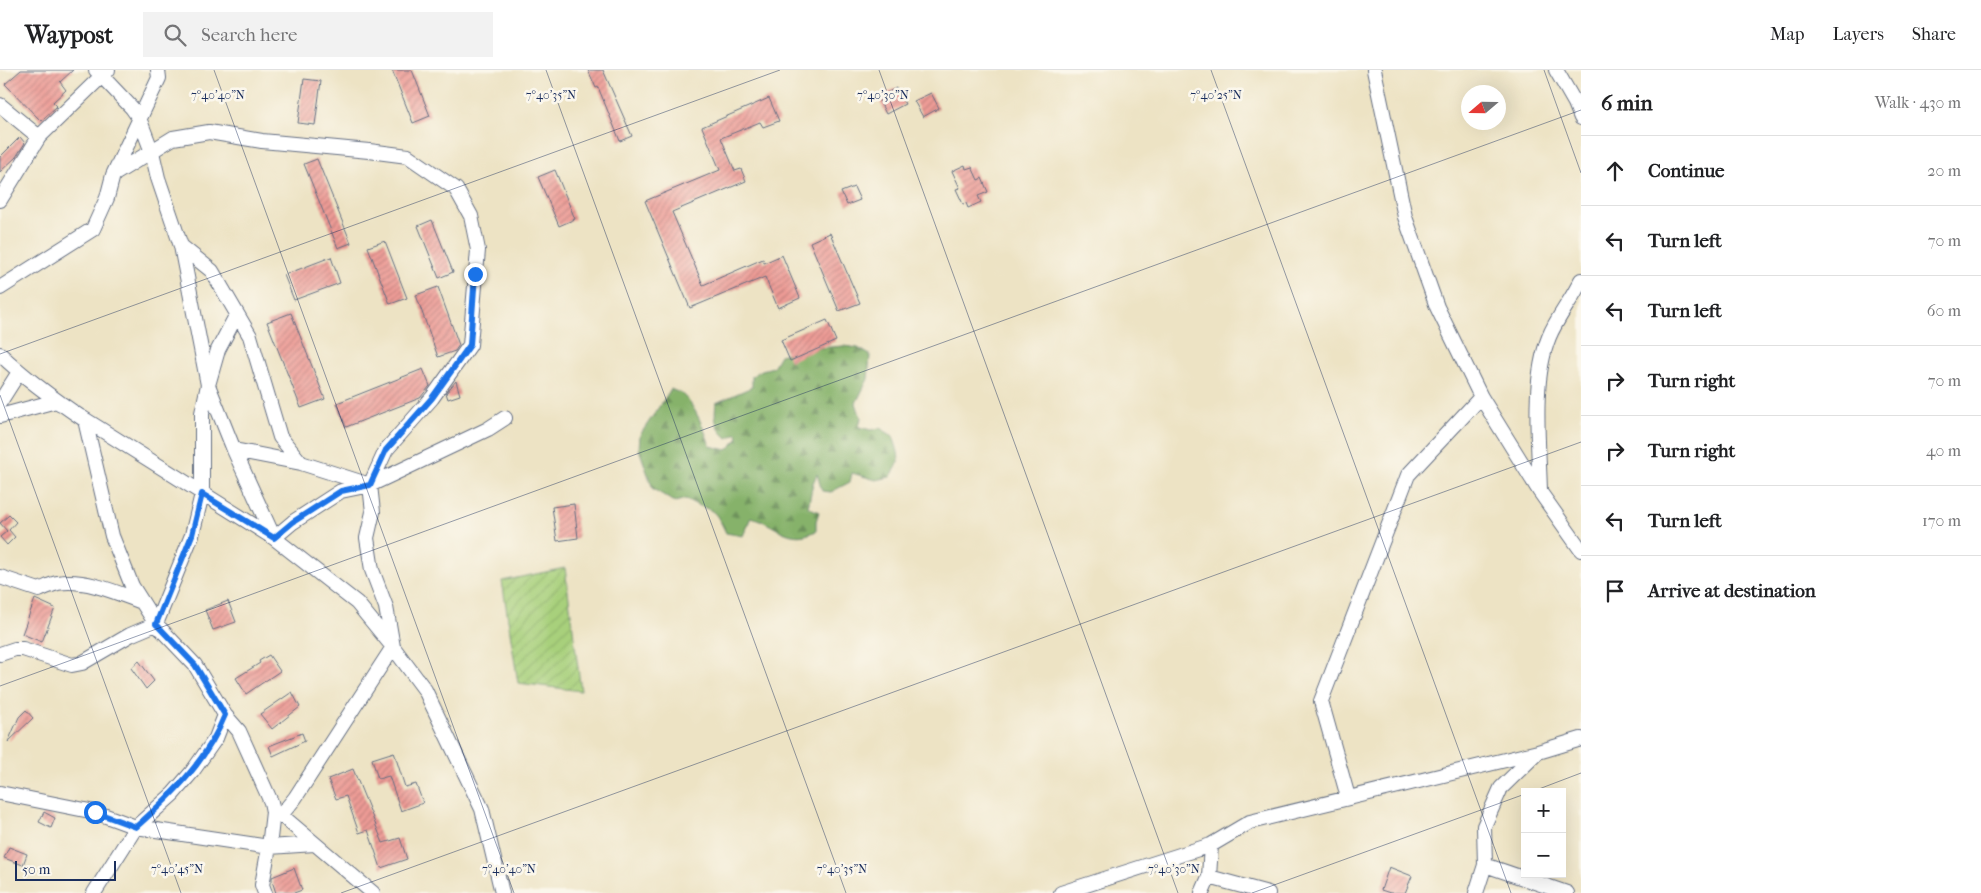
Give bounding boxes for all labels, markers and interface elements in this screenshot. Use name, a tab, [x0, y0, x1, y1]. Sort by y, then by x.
search box	[143, 12, 493, 57]
text: Waypost	[25, 21, 113, 49]
icon: search	[161, 21, 189, 49]
text: Search here	[201, 24, 297, 46]
text: Map	[1770, 24, 1804, 45]
text: Layers	[1832, 24, 1884, 45]
text: Share	[1912, 24, 1956, 45]
north arrow	[1461, 85, 1506, 130]
text: 7°40'40"N	[191, 88, 245, 102]
text: 7°40'35"N	[526, 88, 576, 102]
text: 7°40'30"N	[857, 88, 909, 102]
text: 7°40'25"N	[1190, 88, 1242, 102]
text: 6 min	[1601, 91, 1653, 115]
text: Walk · 430 m	[1875, 93, 1961, 112]
icon: ahead	[1601, 157, 1629, 185]
text: Continue	[1648, 160, 1724, 182]
text: 20 m	[1927, 161, 1961, 180]
icon: left	[1601, 227, 1629, 255]
text: Turn left	[1648, 230, 1722, 252]
text: 70 m	[1928, 231, 1961, 250]
route end	[464, 263, 487, 286]
icon: left	[1601, 297, 1629, 325]
text: Turn left	[1648, 300, 1722, 322]
text: 60 m	[1927, 301, 1961, 320]
icon: right	[1601, 367, 1629, 395]
text: Turn right	[1648, 370, 1735, 392]
text: 70 m	[1928, 371, 1961, 390]
icon: right	[1601, 437, 1629, 465]
text: Turn right	[1648, 440, 1735, 462]
text: 40 m	[1926, 441, 1961, 460]
icon: left	[1601, 507, 1629, 535]
text: Turn left	[1648, 510, 1722, 532]
text: 170 m	[1922, 511, 1961, 530]
icon: arrive	[1601, 577, 1629, 605]
text: Arrive at destination	[1648, 580, 1816, 602]
map controls	[1521, 788, 1566, 878]
button: +	[1521, 788, 1566, 833]
route start	[84, 801, 107, 824]
button: −	[1521, 833, 1566, 878]
scale bar	[15, 858, 116, 881]
text: 50 m	[22, 861, 50, 878]
text: 7°40'45"N	[151, 862, 203, 876]
text: 7°40'40"N	[482, 862, 536, 876]
text: 7°40'35"N	[817, 862, 867, 876]
text: 7°40'30"N	[1148, 862, 1200, 876]

